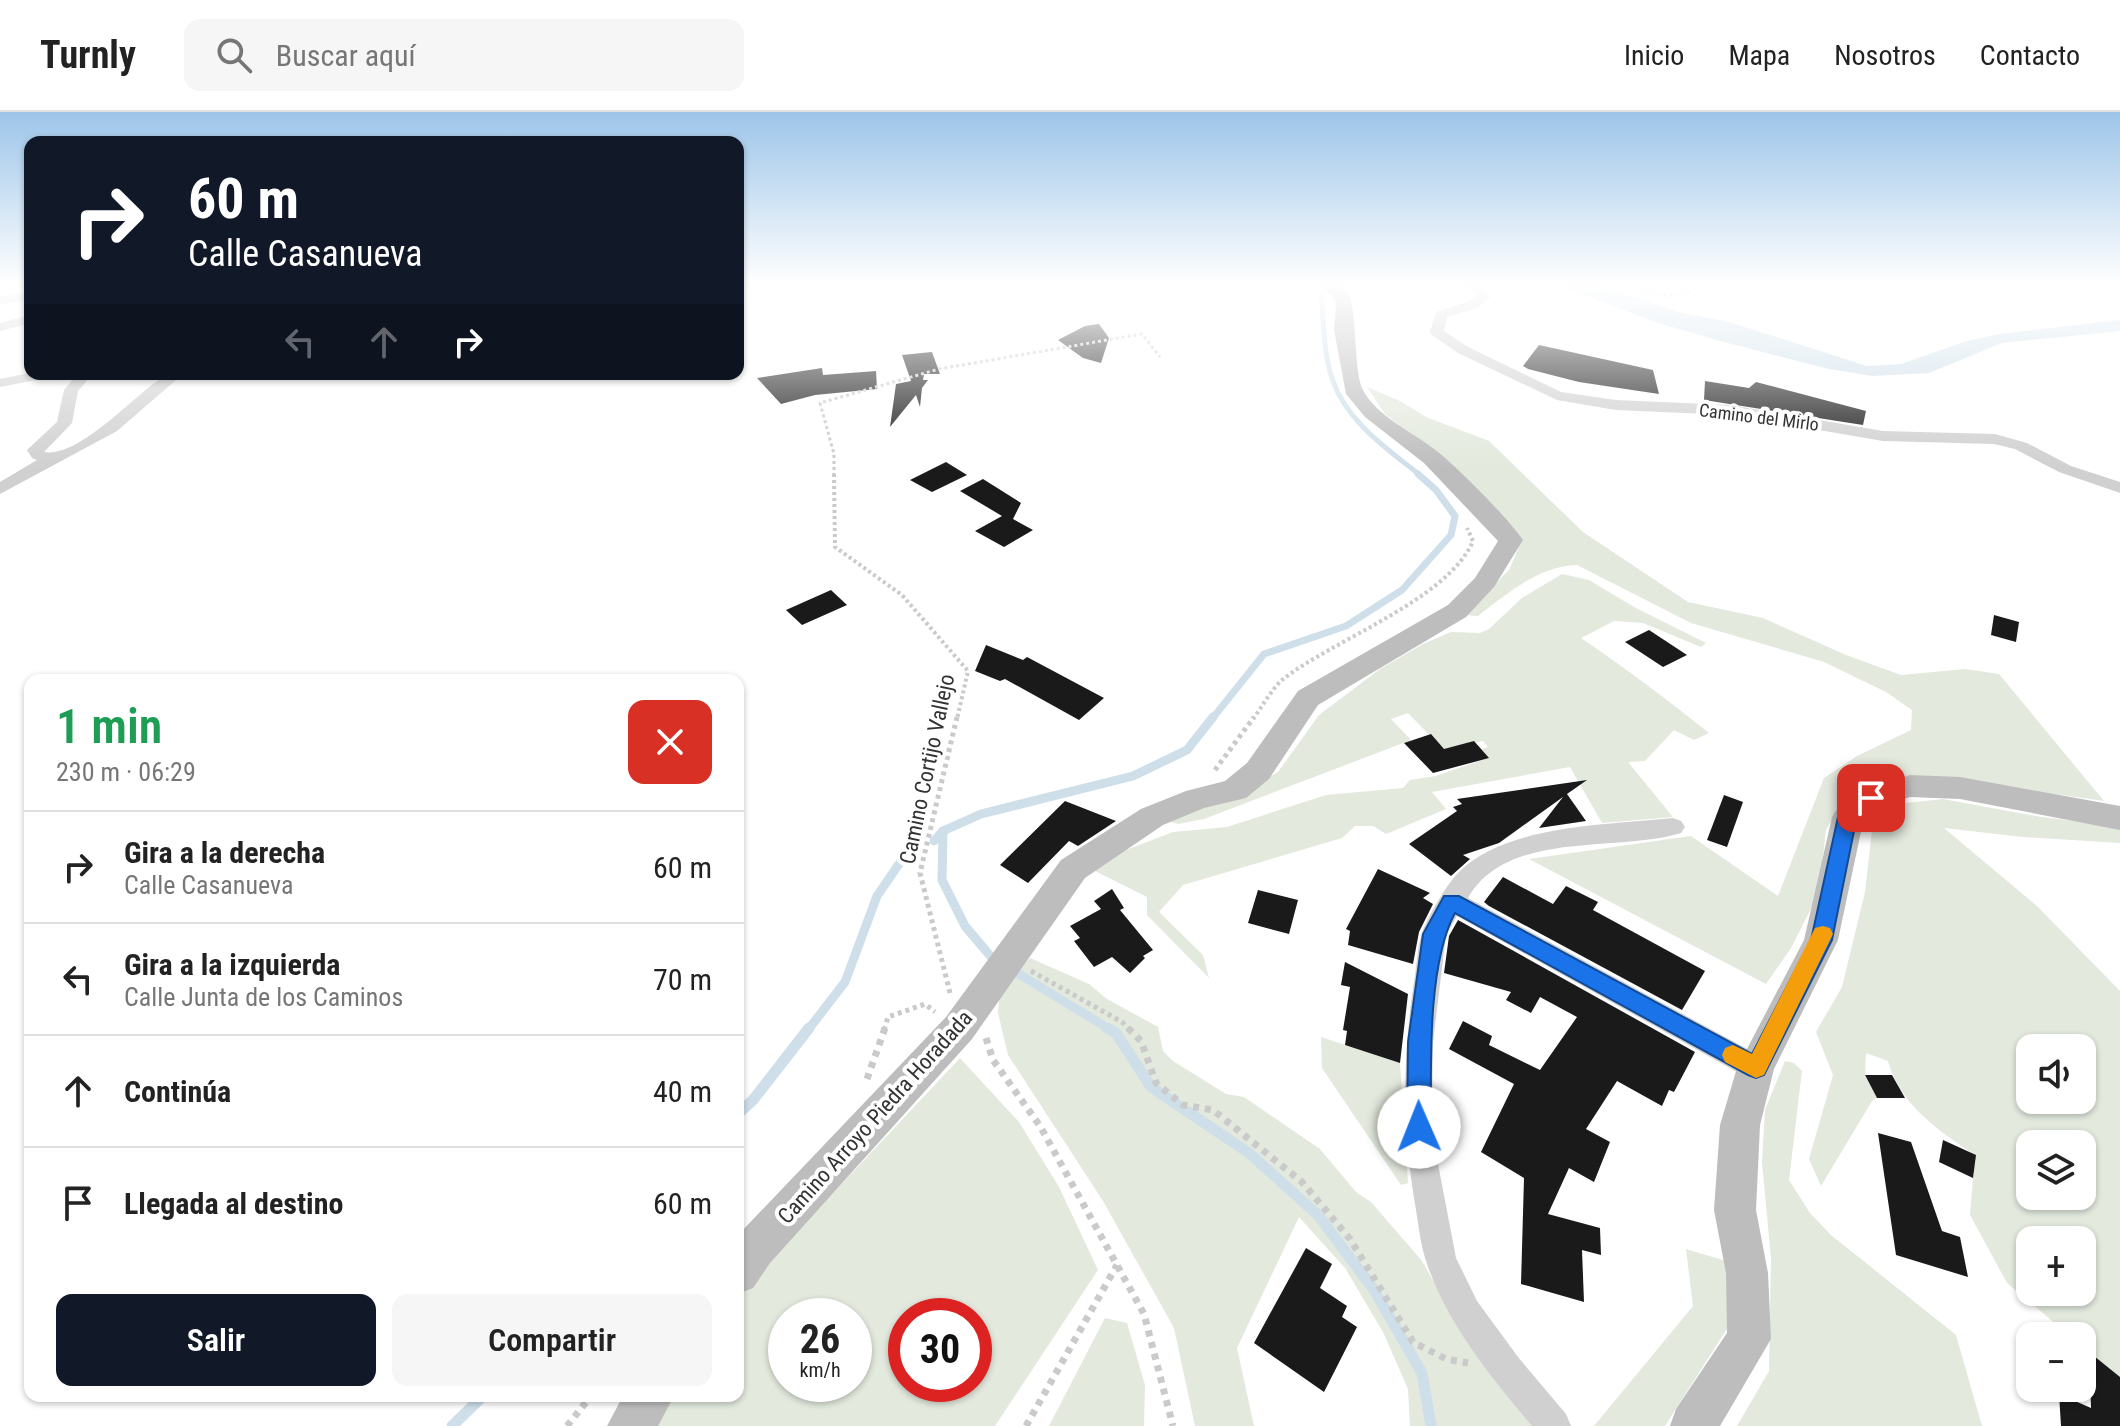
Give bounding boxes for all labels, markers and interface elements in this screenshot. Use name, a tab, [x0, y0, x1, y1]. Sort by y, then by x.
search box	[184, 19, 744, 91]
text: Turnly	[40, 33, 136, 77]
icon: search	[212, 33, 256, 77]
text: Buscar aquí	[276, 38, 416, 73]
text: Inicio	[1624, 39, 1684, 72]
text: Mapa	[1728, 39, 1790, 72]
text: Nosotros	[1834, 39, 1936, 72]
text: Contacto	[1980, 39, 2080, 72]
text: 60 m	[188, 166, 299, 232]
icon: right	[56, 168, 160, 272]
text: Calle Casanueva	[188, 233, 423, 275]
icon: left	[278, 320, 322, 364]
icon: ahead	[362, 320, 406, 364]
icon: right	[446, 320, 490, 364]
street label: Camino del Mirlo	[1698, 399, 1820, 435]
street label: Camino Cortijo Vallejo	[895, 672, 959, 866]
text: 1 min	[56, 698, 162, 755]
button: close	[628, 700, 712, 784]
text: 230 m · 06:29	[56, 757, 196, 787]
pin	[1837, 764, 1905, 832]
icon: arrive	[1849, 776, 1893, 820]
text: Gira a la derecha	[124, 835, 325, 870]
icon: right	[56, 845, 100, 889]
text: 60 m	[653, 850, 712, 885]
text: Calle Casanueva	[124, 870, 293, 900]
text: Gira a la izquierda	[124, 947, 340, 982]
icon: left	[56, 957, 100, 1001]
text: 70 m	[653, 962, 712, 997]
text: Calle Junta de los Caminos	[124, 982, 403, 1012]
street label: Camino Arroyo Piedra Horadada	[773, 1005, 977, 1229]
map controls	[2016, 1034, 2096, 1402]
button: sound	[2016, 1034, 2096, 1114]
icon: ahead	[56, 1069, 100, 1113]
text: Continúa	[124, 1074, 231, 1109]
text: 40 m	[653, 1074, 712, 1109]
position arrow	[1377, 1085, 1461, 1169]
button: layers	[2016, 1130, 2096, 1210]
icon: arrive	[56, 1181, 100, 1225]
text: Llegada al destino	[124, 1186, 343, 1221]
text: 60 m	[653, 1186, 712, 1221]
button: +	[2016, 1226, 2096, 1306]
button: Salir	[56, 1294, 376, 1386]
button: Compartir	[392, 1294, 712, 1386]
speed limit sign: 30	[888, 1298, 992, 1402]
text: 26	[800, 1316, 840, 1363]
button: −	[2016, 1322, 2096, 1402]
text: km/h	[799, 1358, 841, 1382]

